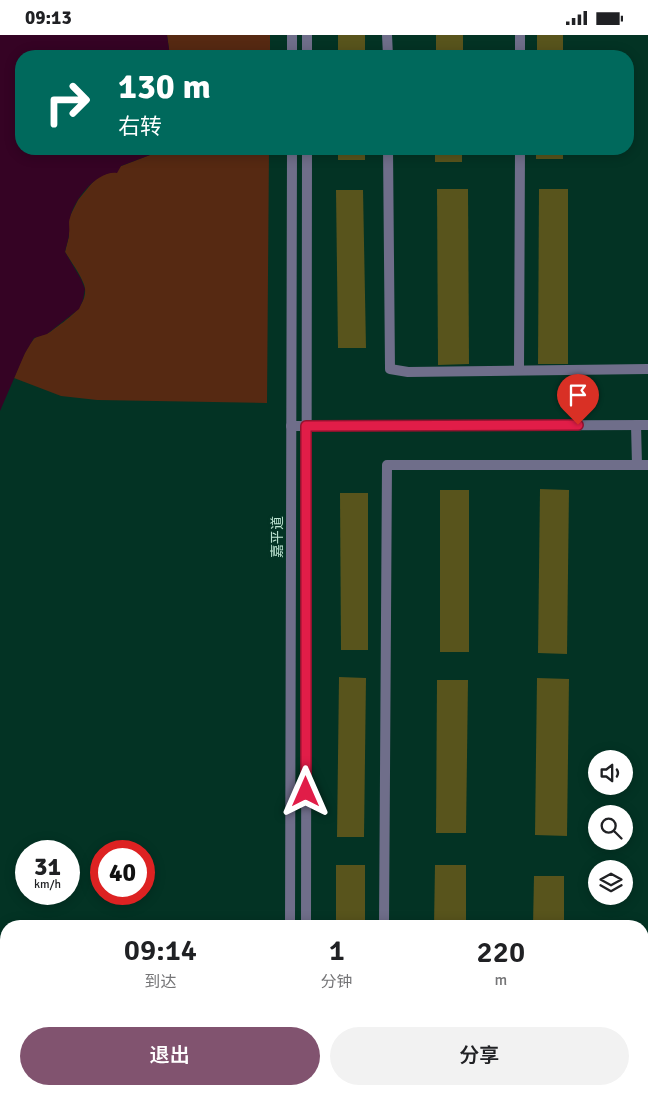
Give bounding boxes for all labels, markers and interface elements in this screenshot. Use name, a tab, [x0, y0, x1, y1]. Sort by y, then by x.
text: 09:13	[25, 6, 72, 30]
text: 130 m	[118, 65, 211, 108]
icon: right	[35, 70, 100, 135]
text: 右转	[118, 113, 162, 140]
pin	[557, 374, 599, 425]
icon: arrive	[564, 381, 592, 409]
street label: 嘉平道	[269, 516, 286, 558]
map controls	[588, 750, 633, 905]
button: sound	[588, 750, 633, 795]
position arrow	[279, 765, 331, 817]
button: search	[588, 805, 633, 850]
speed limit sign: 40	[90, 840, 155, 905]
text: 31	[34, 851, 61, 882]
button: layers	[588, 860, 633, 905]
text: km/h	[34, 877, 61, 892]
text: 09:14	[124, 932, 197, 969]
text: 1	[329, 932, 345, 969]
text: 220	[477, 934, 525, 971]
text: m	[495, 970, 507, 990]
text: 到达	[144, 972, 176, 992]
text: 分钟	[321, 972, 353, 992]
button: 退出	[20, 1027, 320, 1085]
button: 分享	[330, 1027, 629, 1085]

